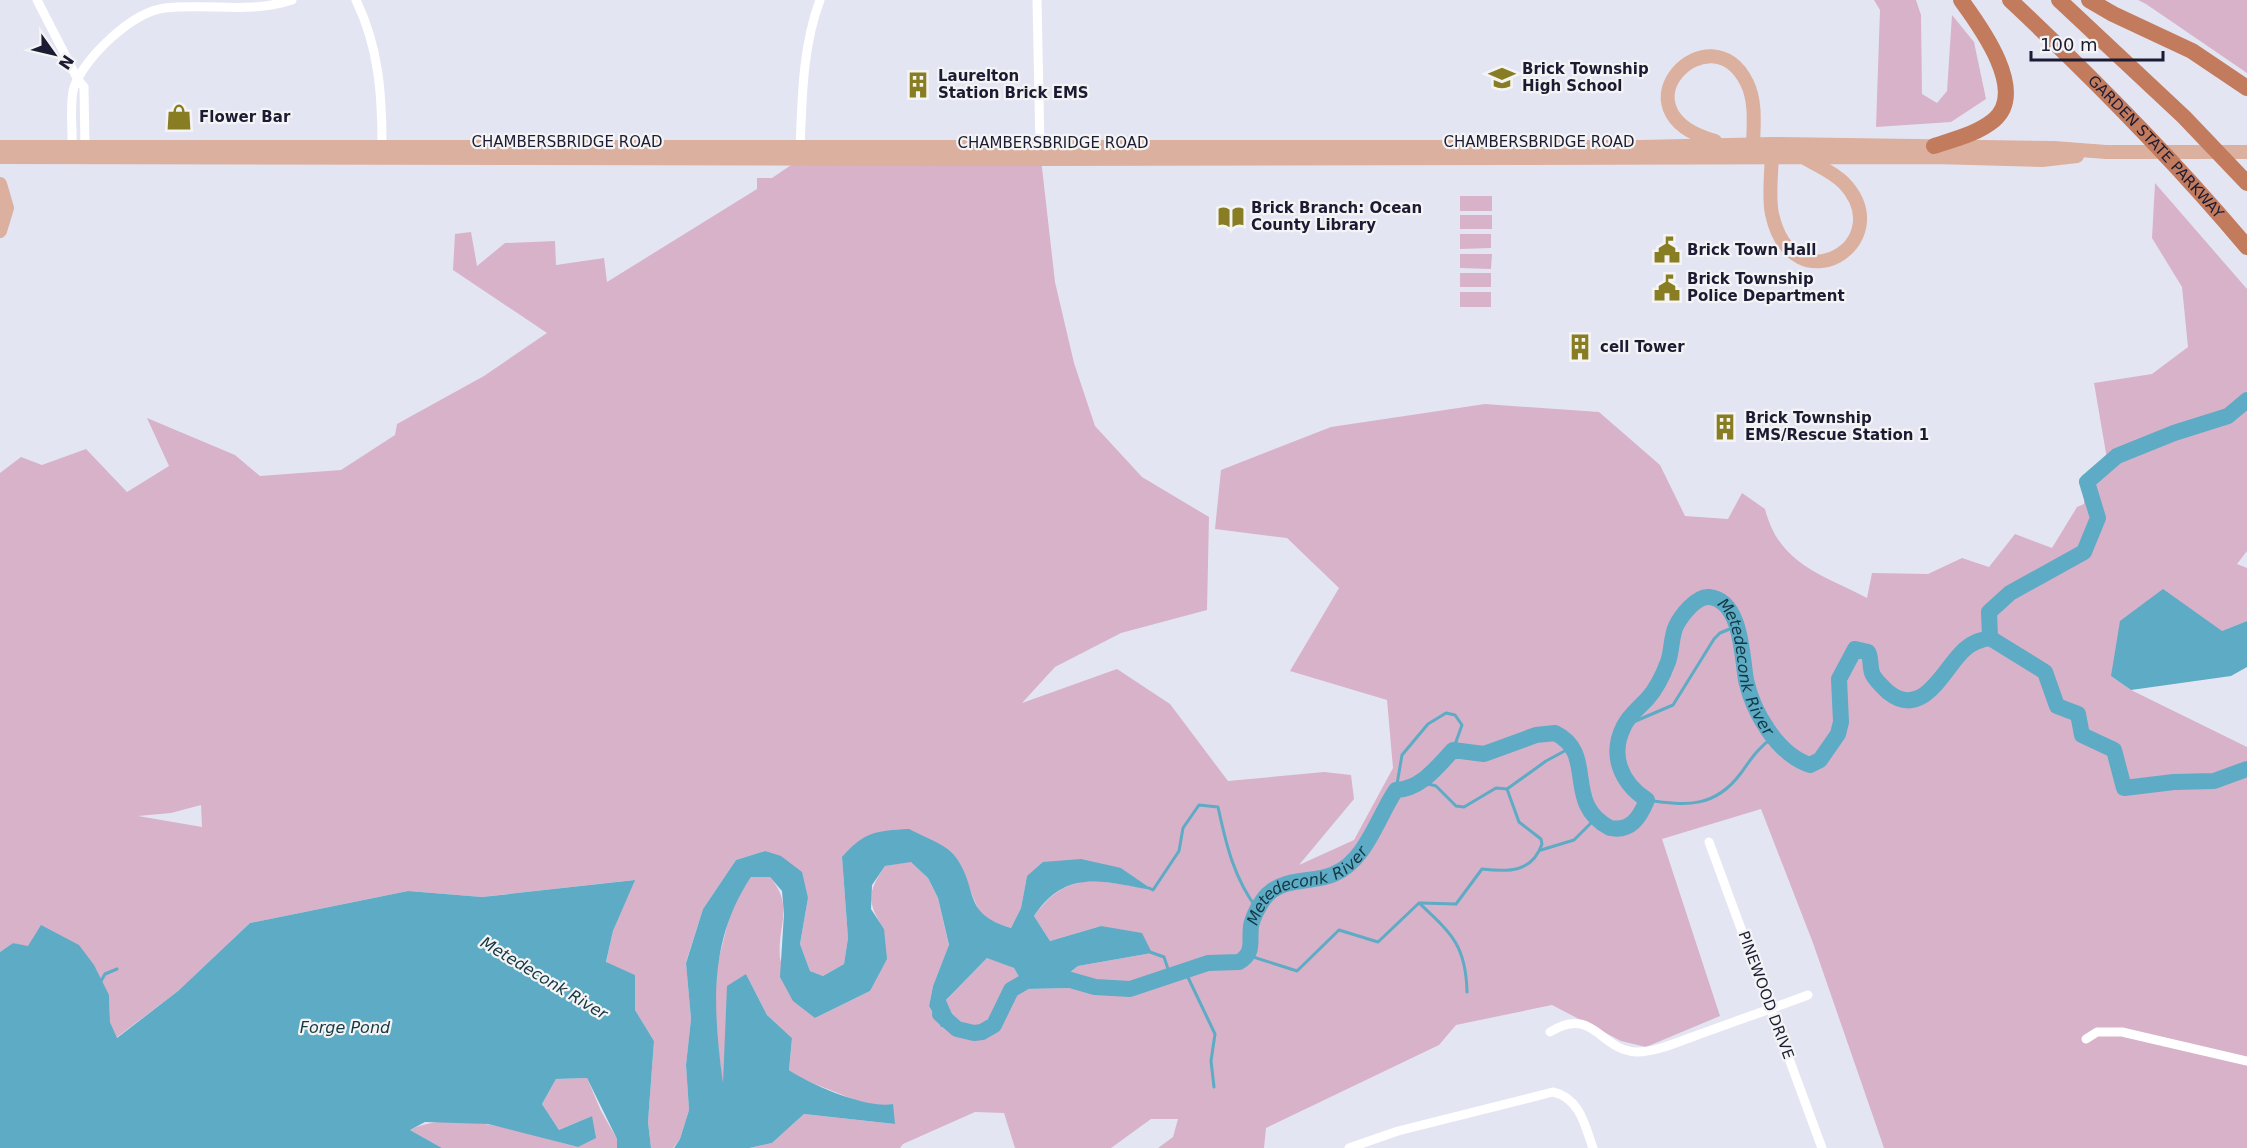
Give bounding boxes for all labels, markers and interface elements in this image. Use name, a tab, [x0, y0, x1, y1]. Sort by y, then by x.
north arrow	[24, 24, 84, 84]
scale bar	[2031, 24, 2163, 62]
text: 100 m	[2040, 34, 2098, 55]
text: N	[54, 51, 78, 73]
place label: Brick Township High School	[1522, 60, 1649, 95]
school or university icon: Brick Township High School	[1487, 63, 1517, 93]
place label: Laurelton Station Brick EMS	[938, 67, 1089, 102]
building icon: Laurelton Station Brick EMS	[903, 70, 933, 100]
street label: GARDEN STATE PARKWAY	[2084, 71, 2228, 223]
shop icon: Flower Bar	[164, 102, 194, 132]
place label: Flower Bar	[199, 108, 291, 126]
street label: CHAMBERSBRIDGE ROAD	[471, 133, 663, 151]
street label: CHAMBERSBRIDGE ROAD	[1443, 133, 1635, 151]
street label: CHAMBERSBRIDGE ROAD	[957, 134, 1149, 152]
place label: Brick Branch: Ocean County Library	[1251, 199, 1422, 234]
library icon: Brick Branch: Ocean County Library	[1216, 202, 1246, 232]
public building icon: Brick Town Hall	[1652, 235, 1682, 265]
place label: Brick Town Hall	[1687, 241, 1816, 259]
place label: Brick Township Police Department	[1687, 270, 1845, 305]
public building icon: Brick Township Police Department	[1652, 273, 1682, 303]
building icon: cell Tower	[1565, 332, 1595, 362]
place label: cell Tower	[1600, 338, 1685, 356]
place label: Brick Township EMS/Rescue Station 1	[1745, 409, 1929, 444]
building icon: Brick Township EMS/Rescue Station 1	[1710, 412, 1740, 442]
water label: Metedeconk River	[1714, 594, 1779, 740]
water label: Metedeconk River	[1242, 841, 1372, 927]
street label: PINEWOOD DRIVE	[1734, 928, 1798, 1062]
water label: Metedeconk River	[477, 933, 612, 1024]
water label: Forge Pond	[300, 1018, 391, 1037]

